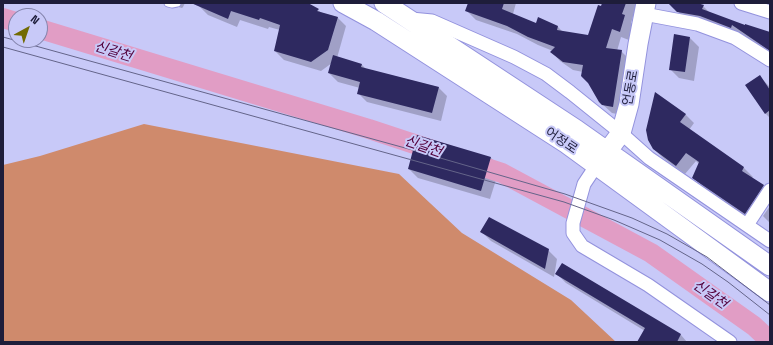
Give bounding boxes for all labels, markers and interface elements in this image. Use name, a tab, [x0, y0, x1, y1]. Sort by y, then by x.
north arrow	[8, 8, 48, 48]
text: N	[28, 12, 42, 27]
water label: 신갈천	[92, 38, 134, 66]
street label: 언동로	[620, 69, 642, 107]
street label: 어정로	[542, 125, 580, 157]
water label: 신갈천	[402, 133, 444, 161]
water label: 신갈천	[689, 277, 731, 313]

